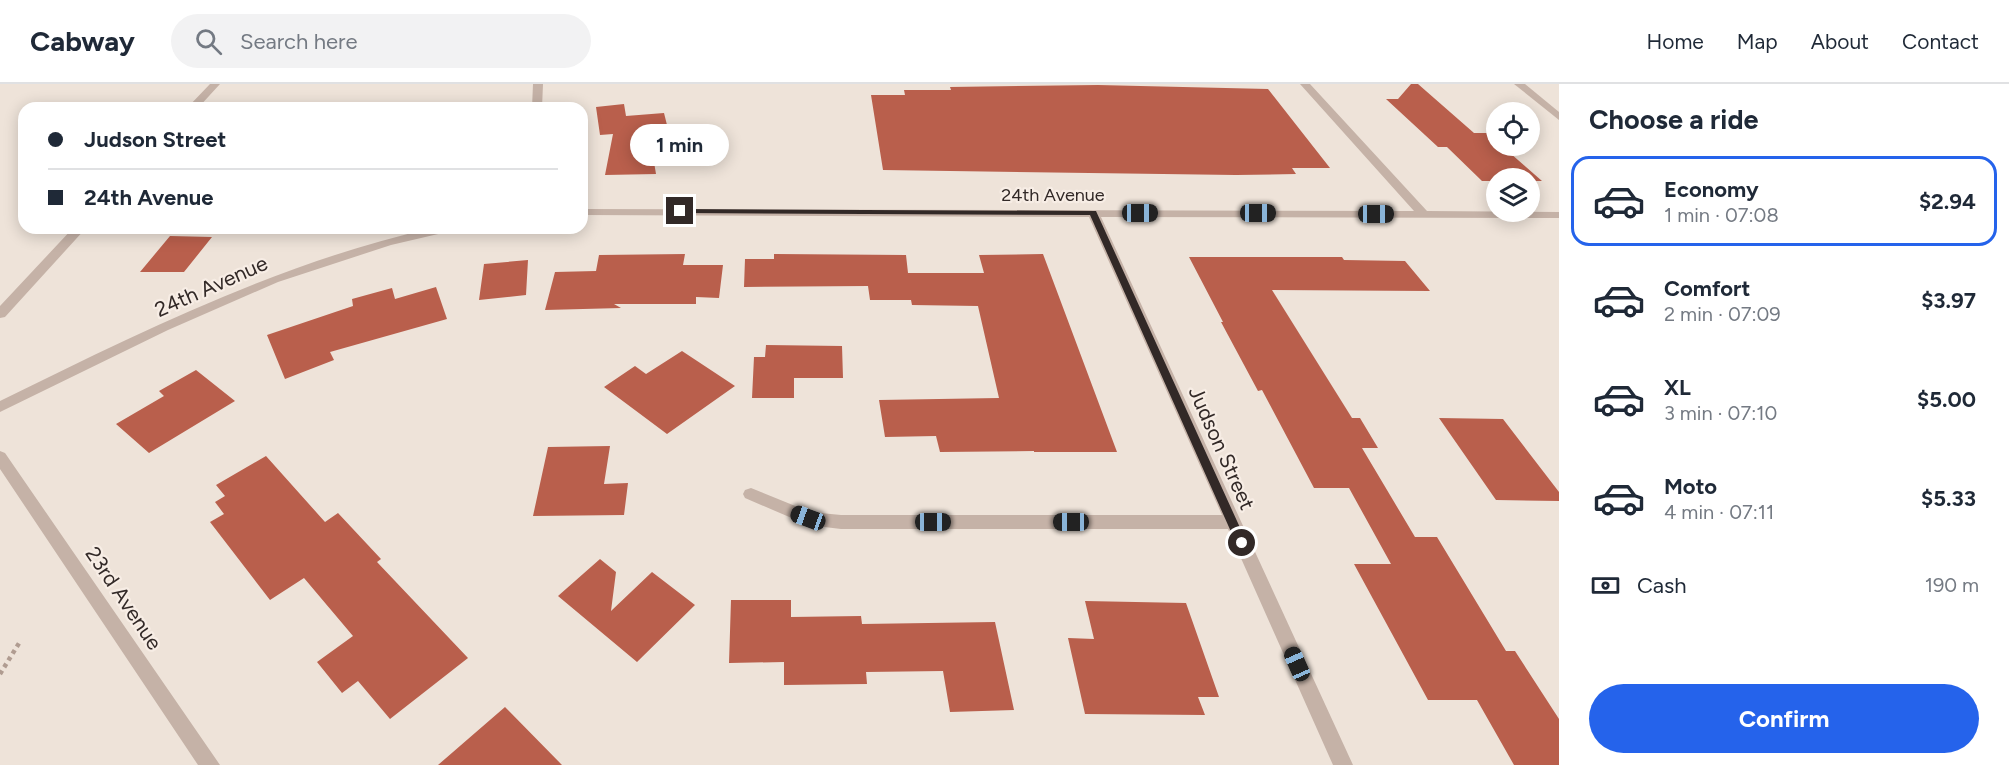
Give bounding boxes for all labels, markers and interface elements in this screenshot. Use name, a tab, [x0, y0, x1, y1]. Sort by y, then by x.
search box	[171, 14, 591, 68]
text: Cabway	[30, 24, 135, 58]
icon: search	[192, 25, 225, 58]
text: Search here	[240, 28, 357, 55]
text: Home	[1647, 29, 1704, 54]
text: Map	[1737, 29, 1778, 54]
text: About	[1811, 29, 1869, 54]
text: Contact	[1902, 29, 1979, 54]
map controls	[1486, 102, 1540, 222]
button: locate	[1486, 102, 1540, 156]
text: Choose a ride	[1589, 103, 1758, 136]
callout: 1 min	[630, 124, 730, 166]
text: Judson Street	[84, 126, 226, 153]
text: 1 min	[656, 133, 703, 157]
button: layers	[1486, 168, 1540, 222]
icon: car	[1592, 174, 1646, 228]
text: Economy	[1664, 176, 1759, 203]
text: 24th Avenue	[84, 184, 213, 211]
street label: 24th Avenue	[1001, 184, 1105, 206]
text: $2.94	[1919, 188, 1976, 215]
route end	[666, 197, 693, 224]
text: 1 min · 07:08	[1664, 203, 1779, 227]
car	[1122, 204, 1158, 222]
car	[1240, 204, 1276, 222]
car	[1358, 205, 1394, 223]
street label: 24th Avenue	[151, 250, 271, 322]
icon: car	[1592, 273, 1646, 327]
text: Comfort	[1664, 275, 1750, 302]
text: $3.97	[1921, 287, 1976, 314]
text: 2 min · 07:09	[1664, 302, 1781, 326]
icon: car	[1592, 372, 1646, 426]
text: XL	[1664, 374, 1691, 401]
street label: Judson Street	[1184, 382, 1260, 514]
text: $5.00	[1917, 386, 1976, 413]
text: 3 min · 07:10	[1664, 401, 1777, 425]
icon: car	[1592, 471, 1646, 525]
text: Moto	[1664, 473, 1717, 500]
text: $5.33	[1921, 485, 1976, 512]
text: 4 min · 07:11	[1664, 500, 1774, 524]
car	[788, 503, 828, 533]
car	[915, 513, 951, 531]
car	[1053, 513, 1089, 531]
route start	[1228, 529, 1255, 556]
street label: 23rd Avenue	[80, 542, 168, 654]
icon: cash	[1589, 569, 1622, 602]
text: Cash	[1637, 572, 1687, 599]
text: 190 m	[1925, 573, 1979, 597]
car	[1281, 644, 1313, 684]
button: Confirm	[1589, 684, 1979, 753]

